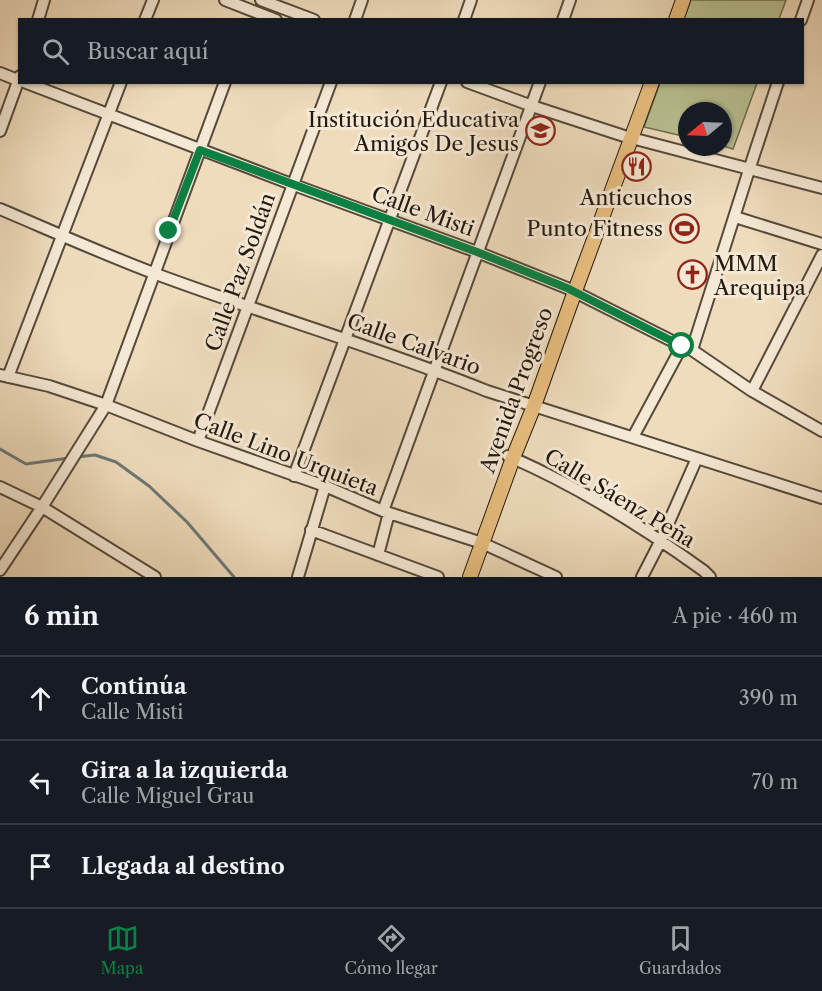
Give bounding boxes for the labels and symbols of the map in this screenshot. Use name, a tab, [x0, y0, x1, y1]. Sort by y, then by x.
north arrow	[678, 102, 732, 156]
place label: Institución Educativa Amigos De Jesus	[308, 107, 520, 156]
school or university icon: Institución Educativa Amigos De Jesus	[524, 115, 556, 147]
restaurant icon: Anticuchos	[620, 150, 652, 182]
street label: Calle Misti	[368, 181, 478, 241]
place label: Anticuchos	[579, 185, 692, 210]
street label: Calle Paz Soldán	[200, 189, 280, 355]
sports icon: Punto Fitness	[668, 212, 700, 244]
place label: Punto Fitness	[527, 216, 663, 241]
route end	[155, 217, 181, 243]
place label: MMM Arequipa	[713, 251, 807, 300]
church icon: MMM Arequipa	[677, 259, 709, 291]
street label: Avenida Progreso	[474, 304, 558, 477]
street label: Calle Calvario	[344, 308, 484, 380]
route start	[668, 332, 694, 358]
street label: Calle Lino Urquieta	[190, 407, 383, 501]
street label: Calle Sáenz Peña	[540, 443, 701, 553]

